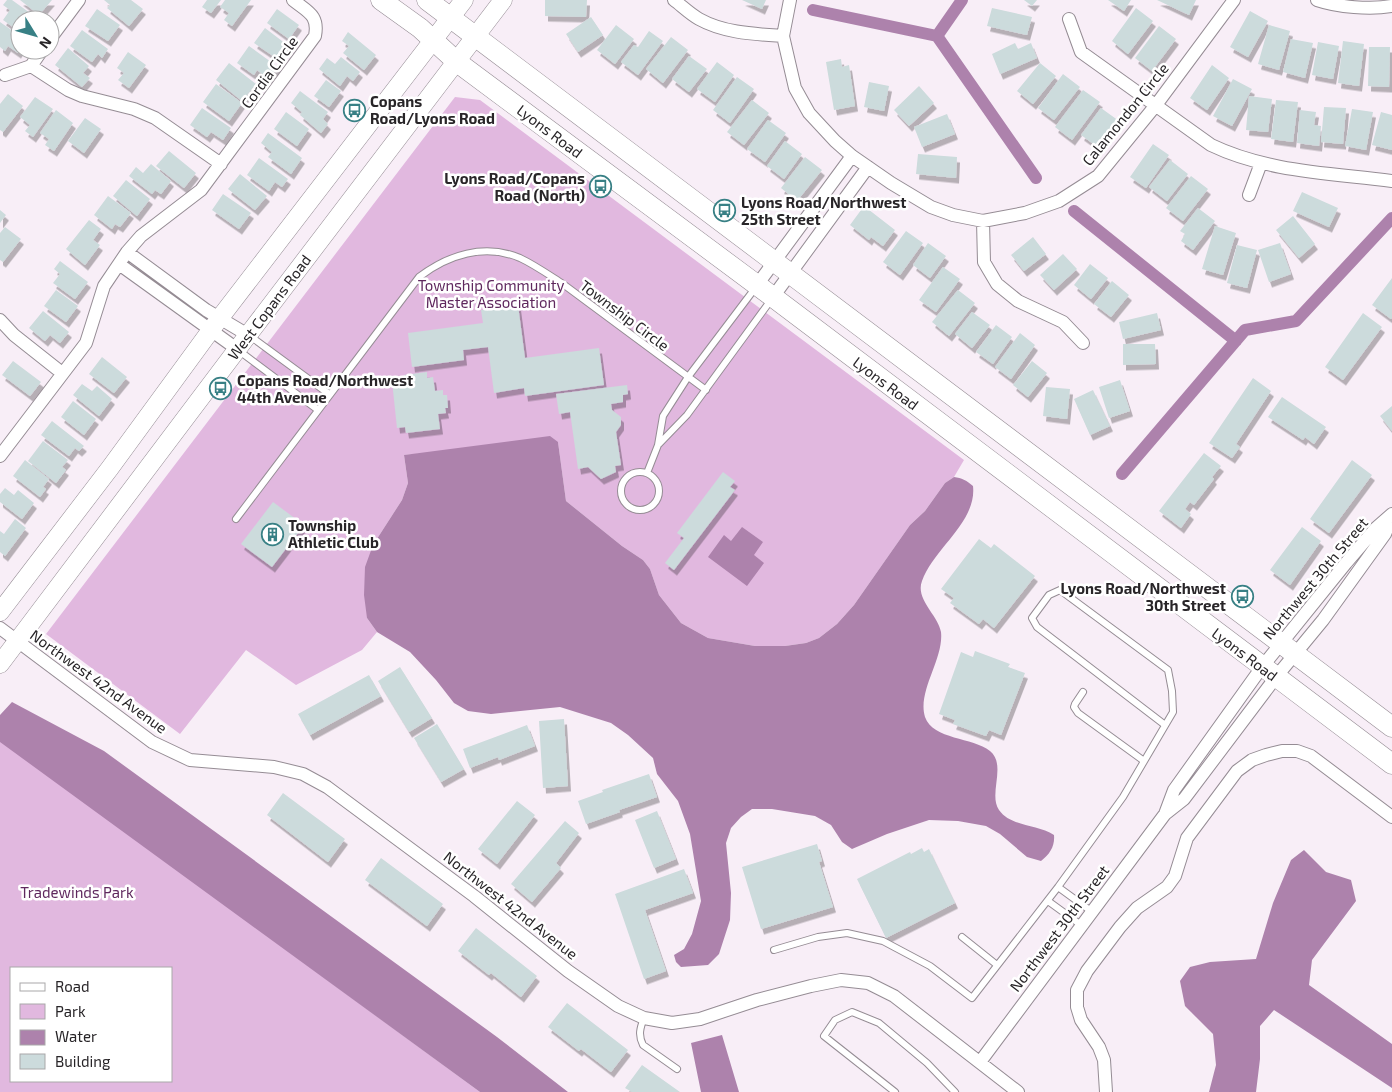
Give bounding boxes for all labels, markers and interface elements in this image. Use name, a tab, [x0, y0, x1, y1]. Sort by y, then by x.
north arrow	[10, 10, 60, 60]
street label: Cordia Circle	[237, 32, 301, 112]
text: N	[36, 34, 56, 52]
street label: Calamondon Circle	[1078, 59, 1172, 169]
place label: Copans Road/Lyons Road	[370, 92, 495, 128]
bus stop icon: Copans Road/Lyons Road	[342, 98, 366, 122]
street label: Lyons Road	[514, 101, 586, 161]
place label: Lyons Road/Copans Road (North)	[444, 169, 585, 204]
bus stop icon: Lyons Road/Copans Road (North)	[589, 175, 613, 199]
place label: Lyons Road/Northwest 25th Street	[741, 193, 906, 228]
bus stop icon: Lyons Road/Northwest 25th Street	[713, 199, 737, 223]
street label: West Copans Road	[224, 251, 314, 363]
park label: Township Community Master Association	[418, 276, 564, 311]
street label: Township Circle	[577, 276, 673, 354]
street label: Lyons Road	[850, 353, 922, 413]
place label: Copans Road/Northwest 44th Avenue	[237, 371, 413, 406]
bus stop icon: Copans Road/Northwest 44th Avenue	[209, 377, 233, 401]
street label: Northwest 30th Street	[1259, 513, 1371, 643]
place label: Township Athletic Club	[288, 516, 379, 551]
building icon: Township Athletic Club	[260, 522, 284, 546]
place label: Lyons Road/Northwest 30th Street	[1061, 579, 1226, 614]
bus stop icon: Lyons Road/Northwest 30th Street	[1230, 585, 1254, 609]
street label: Lyons Road	[1209, 624, 1281, 684]
street label: Northwest 42nd Avenue	[27, 625, 171, 737]
street label: Northwest 42nd Avenue	[441, 847, 581, 963]
street label: Northwest 30th Street	[1006, 861, 1113, 995]
park label: Tradewinds Park	[20, 883, 134, 901]
legend	[10, 967, 172, 1082]
text: Road	[55, 977, 90, 995]
text: Park	[55, 1002, 86, 1020]
text: Water	[55, 1027, 97, 1045]
text: Building	[55, 1052, 111, 1070]

